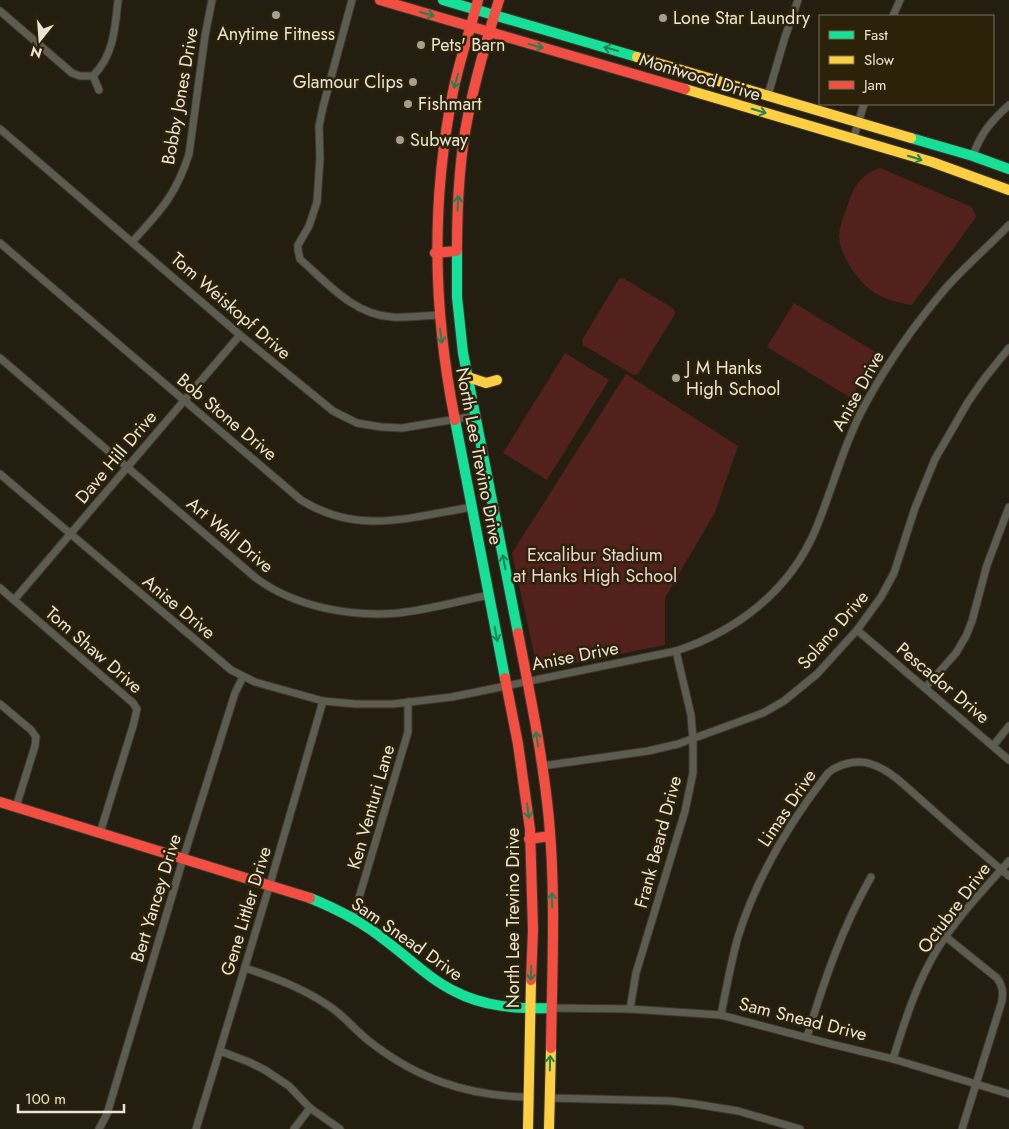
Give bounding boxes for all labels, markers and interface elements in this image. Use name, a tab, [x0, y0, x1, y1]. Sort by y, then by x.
place label: Lone Star Laundry	[673, 5, 810, 31]
marker: Anytime Fitness	[270, 9, 282, 21]
one-way arrow	[419, 9, 435, 19]
marker: Lone Star Laundry	[657, 12, 669, 24]
north arrow	[15, 15, 65, 65]
legend	[819, 15, 994, 105]
place label: Anytime Fitness	[217, 21, 335, 47]
text: Fast	[864, 24, 888, 46]
street label: Bobby Jones Drive	[155, 25, 205, 167]
place label: Pets' Barn	[431, 32, 505, 58]
marker: Pets' Barn	[415, 39, 427, 51]
text: N	[28, 41, 44, 64]
one-way arrow	[528, 41, 544, 51]
one-way arrow	[603, 44, 619, 53]
street label: Montwood Drive	[636, 46, 764, 108]
text: Slow	[864, 49, 895, 71]
place label: Glamour Clips	[293, 69, 403, 95]
one-way arrow	[450, 72, 460, 88]
text: Jam	[862, 74, 887, 96]
marker: Glamour Clips	[407, 76, 419, 88]
place label: Fishmart	[418, 91, 482, 117]
marker: Fishmart	[402, 98, 414, 110]
one-way arrow	[751, 107, 767, 117]
place label: Subway	[410, 127, 468, 153]
marker: Subway	[394, 134, 406, 146]
one-way arrow	[906, 154, 922, 164]
one-way arrow	[453, 195, 462, 211]
street label: Tom Weiskopf Drive	[165, 246, 297, 366]
one-way arrow	[436, 328, 446, 344]
street label: Anise Drive	[825, 346, 891, 436]
place label: J M Hanks High School	[684, 355, 780, 402]
street label: North Lee Trevino Drive	[449, 365, 509, 547]
street label: Bob Stone Drive	[171, 367, 283, 467]
marker: J M Hanks High School	[670, 372, 682, 384]
street label: Dave Hill Drive	[69, 405, 163, 509]
street label: Art Wall Drive	[181, 491, 279, 579]
park label: Excalibur Stadium at Hanks High School	[513, 542, 677, 589]
one-way arrow	[499, 554, 508, 570]
street label: Anise Drive	[137, 569, 221, 645]
street label: Solano Drive	[791, 585, 875, 675]
street label: Tom Shaw Drive	[40, 600, 148, 700]
one-way arrow	[492, 625, 502, 641]
street label: Anise Drive	[529, 635, 621, 677]
street label: Pescador Drive	[891, 636, 995, 730]
one-way arrow	[532, 731, 542, 747]
street label: Ken Venturi Lane	[341, 742, 401, 872]
street label: Limas Drive	[752, 764, 822, 852]
street label: Frank Beard Drive	[628, 773, 688, 911]
one-way arrow	[523, 802, 533, 818]
street label: North Lee Trevino Drive	[500, 828, 526, 1008]
street label: Bert Yancey Drive	[124, 831, 188, 965]
street label: Gene Littler Drive	[214, 843, 278, 979]
street label: Octubre Drive	[911, 857, 997, 959]
street label: Sam Snead Drive	[346, 891, 468, 987]
one-way arrow	[547, 893, 557, 909]
one-way arrow	[527, 965, 536, 981]
street label: Sam Snead Drive	[736, 991, 870, 1047]
one-way arrow	[545, 1055, 555, 1072]
scale bar	[18, 1082, 124, 1114]
text: 100 m	[25, 1088, 66, 1110]

